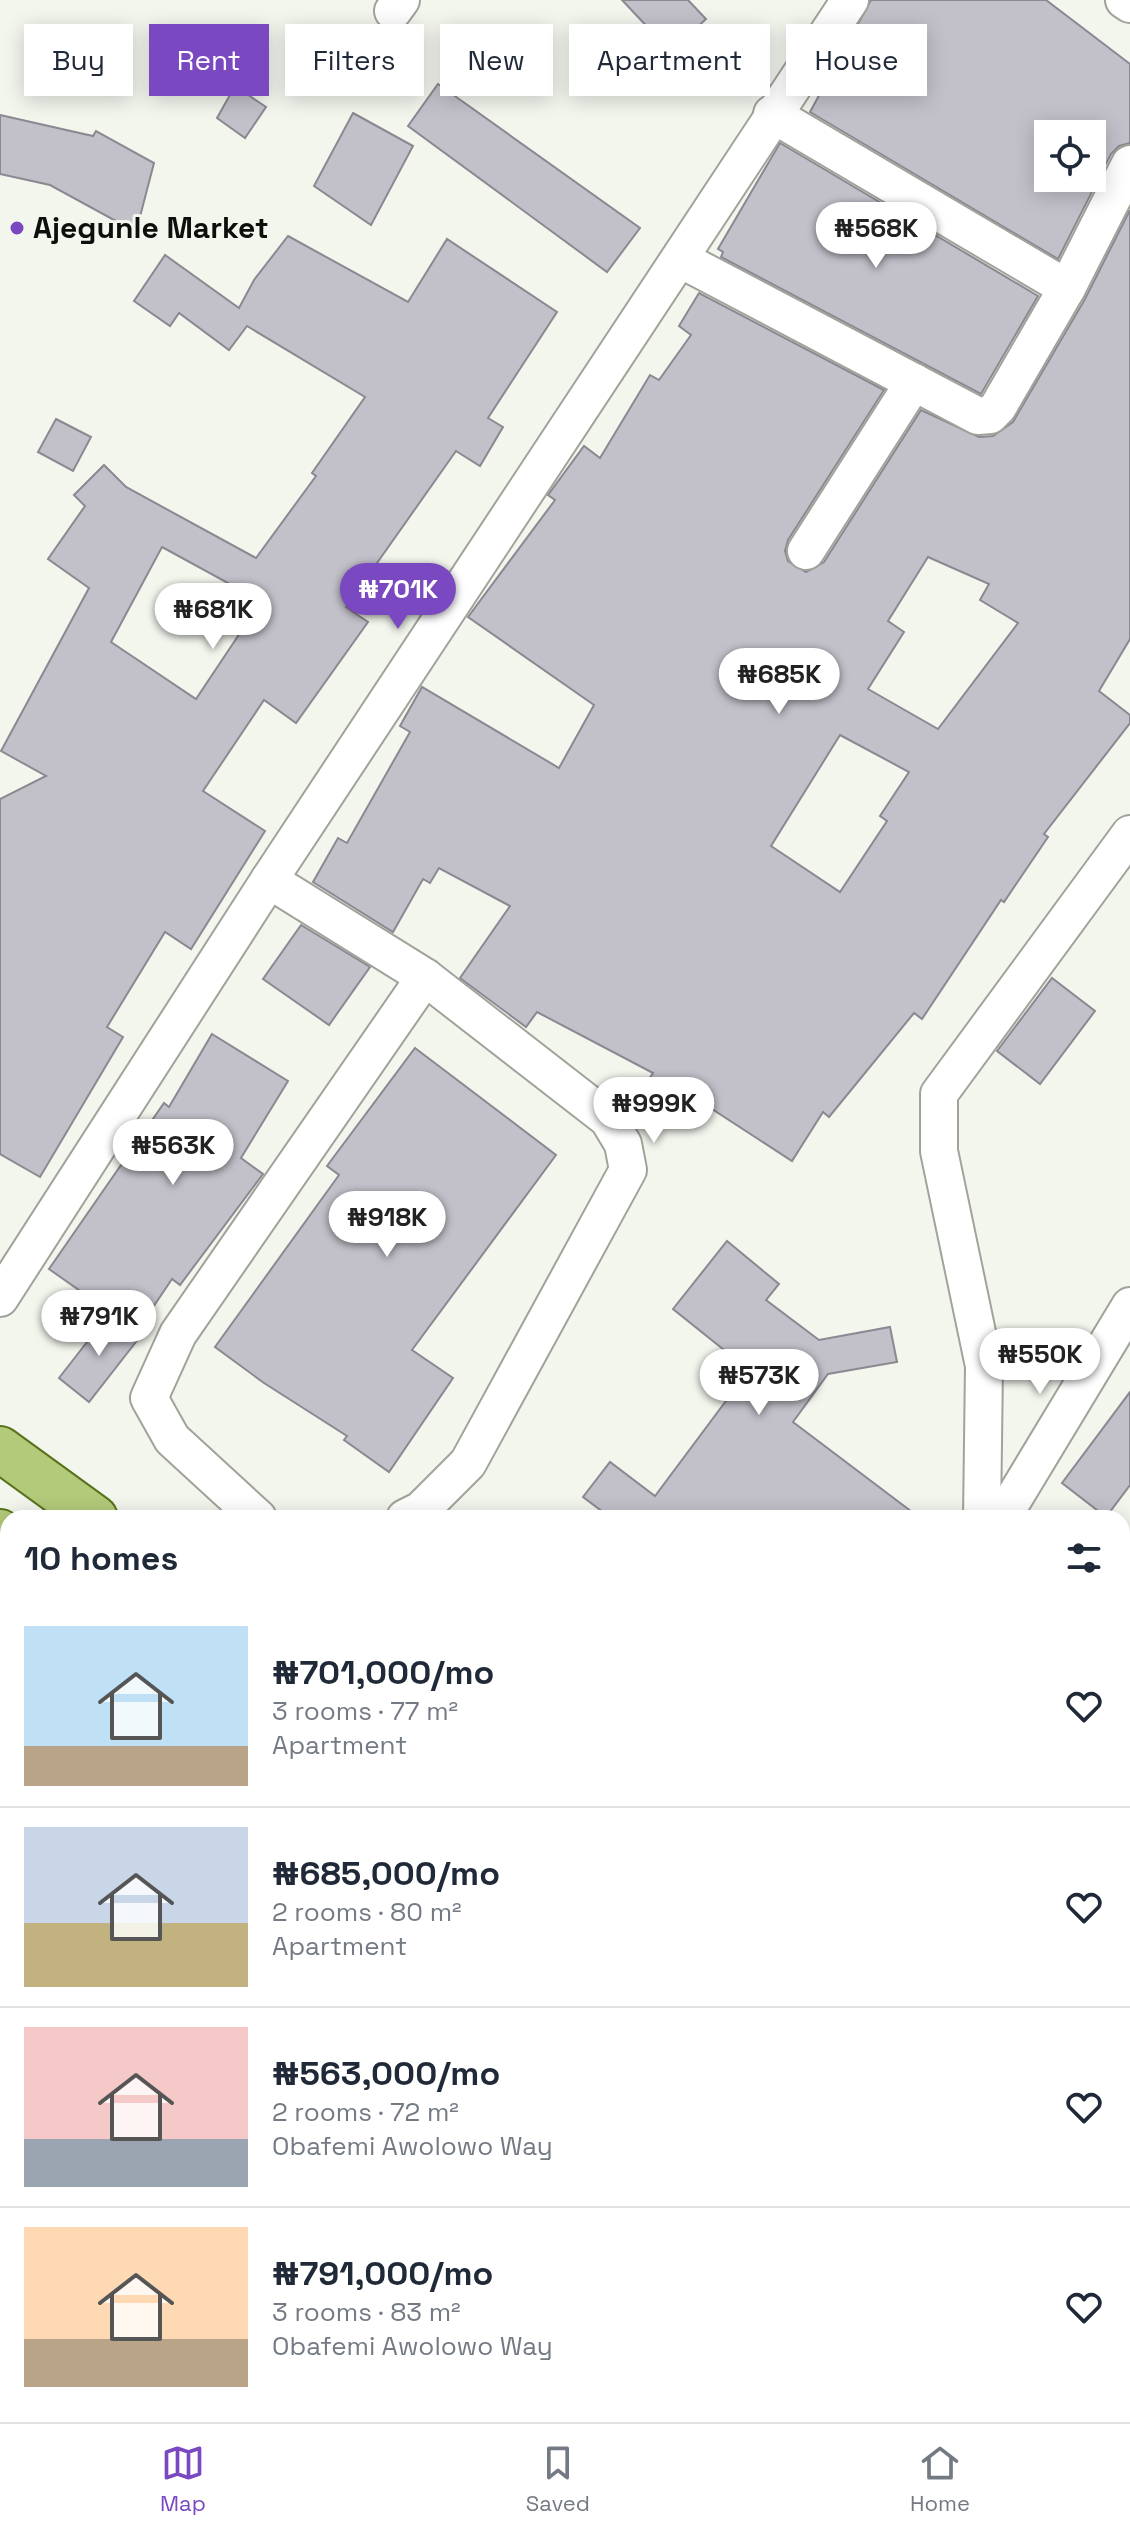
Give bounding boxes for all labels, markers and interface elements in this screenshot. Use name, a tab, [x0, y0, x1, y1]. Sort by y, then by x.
chip: Buy	[24, 24, 133, 96]
chip: Rent	[149, 24, 269, 96]
chip: Filters	[285, 24, 424, 96]
chip: New	[440, 24, 553, 96]
chip: Apartment	[569, 24, 770, 96]
chip: House	[786, 24, 927, 96]
map controls	[1034, 120, 1106, 192]
button: locate	[1034, 120, 1106, 192]
pin: ₦568K	[820, 202, 932, 270]
place label: Ajegunle Market	[33, 208, 269, 247]
text: ₦568K	[834, 211, 918, 245]
marker: Ajegunle Market	[8, 219, 26, 237]
pin: ₦701K	[342, 563, 454, 631]
text: ₦701K	[358, 572, 438, 606]
pin: ₦681K	[157, 583, 269, 651]
text: ₦681K	[173, 592, 253, 626]
pin: ₦685K	[723, 648, 835, 716]
text: ₦685K	[737, 657, 821, 691]
pin: ₦999K	[598, 1077, 710, 1145]
text: ₦999K	[611, 1086, 697, 1120]
pin: ₦563K	[117, 1119, 229, 1187]
text: ₦563K	[131, 1128, 215, 1162]
pin: ₦918K	[331, 1191, 443, 1259]
text: ₦918K	[347, 1200, 427, 1234]
pin: ₦791K	[43, 1290, 155, 1358]
text: ₦791K	[59, 1299, 139, 1333]
pin: ₦550K	[984, 1328, 1096, 1396]
text: ₦550K	[997, 1337, 1083, 1371]
pin: ₦573K	[703, 1349, 815, 1417]
text: ₦573K	[718, 1358, 800, 1392]
icon: filters	[1062, 1536, 1106, 1580]
text: 10 homes	[24, 1537, 178, 1580]
text: ₦701,000/mo	[272, 1651, 494, 1694]
icon: home	[88, 1658, 184, 1754]
icon: heart	[1062, 1684, 1106, 1728]
text: 3 rooms · 77 m²	[272, 1694, 458, 1728]
text: Apartment	[272, 1728, 407, 1762]
text: ₦685,000/mo	[272, 1852, 500, 1895]
icon: home	[88, 1859, 184, 1955]
icon: heart	[1062, 1885, 1106, 1929]
text: 2 rooms · 80 m²	[272, 1895, 462, 1929]
text: Apartment	[272, 1929, 407, 1963]
text: ₦563,000/mo	[272, 2052, 500, 2095]
icon: home	[88, 2059, 184, 2155]
icon: heart	[1062, 2085, 1106, 2129]
text: 2 rooms · 72 m²	[272, 2095, 459, 2129]
text: Obafemi Awolowo Way	[272, 2129, 553, 2163]
text: ₦791,000/mo	[272, 2252, 493, 2295]
icon: home	[88, 2259, 184, 2355]
icon: heart	[1062, 2285, 1106, 2329]
text: 3 rooms · 83 m²	[272, 2295, 461, 2329]
text: Obafemi Awolowo Way	[272, 2329, 553, 2363]
tab: Map	[160, 2441, 206, 2517]
tab: Saved	[526, 2441, 590, 2517]
tab: Home	[910, 2441, 970, 2517]

